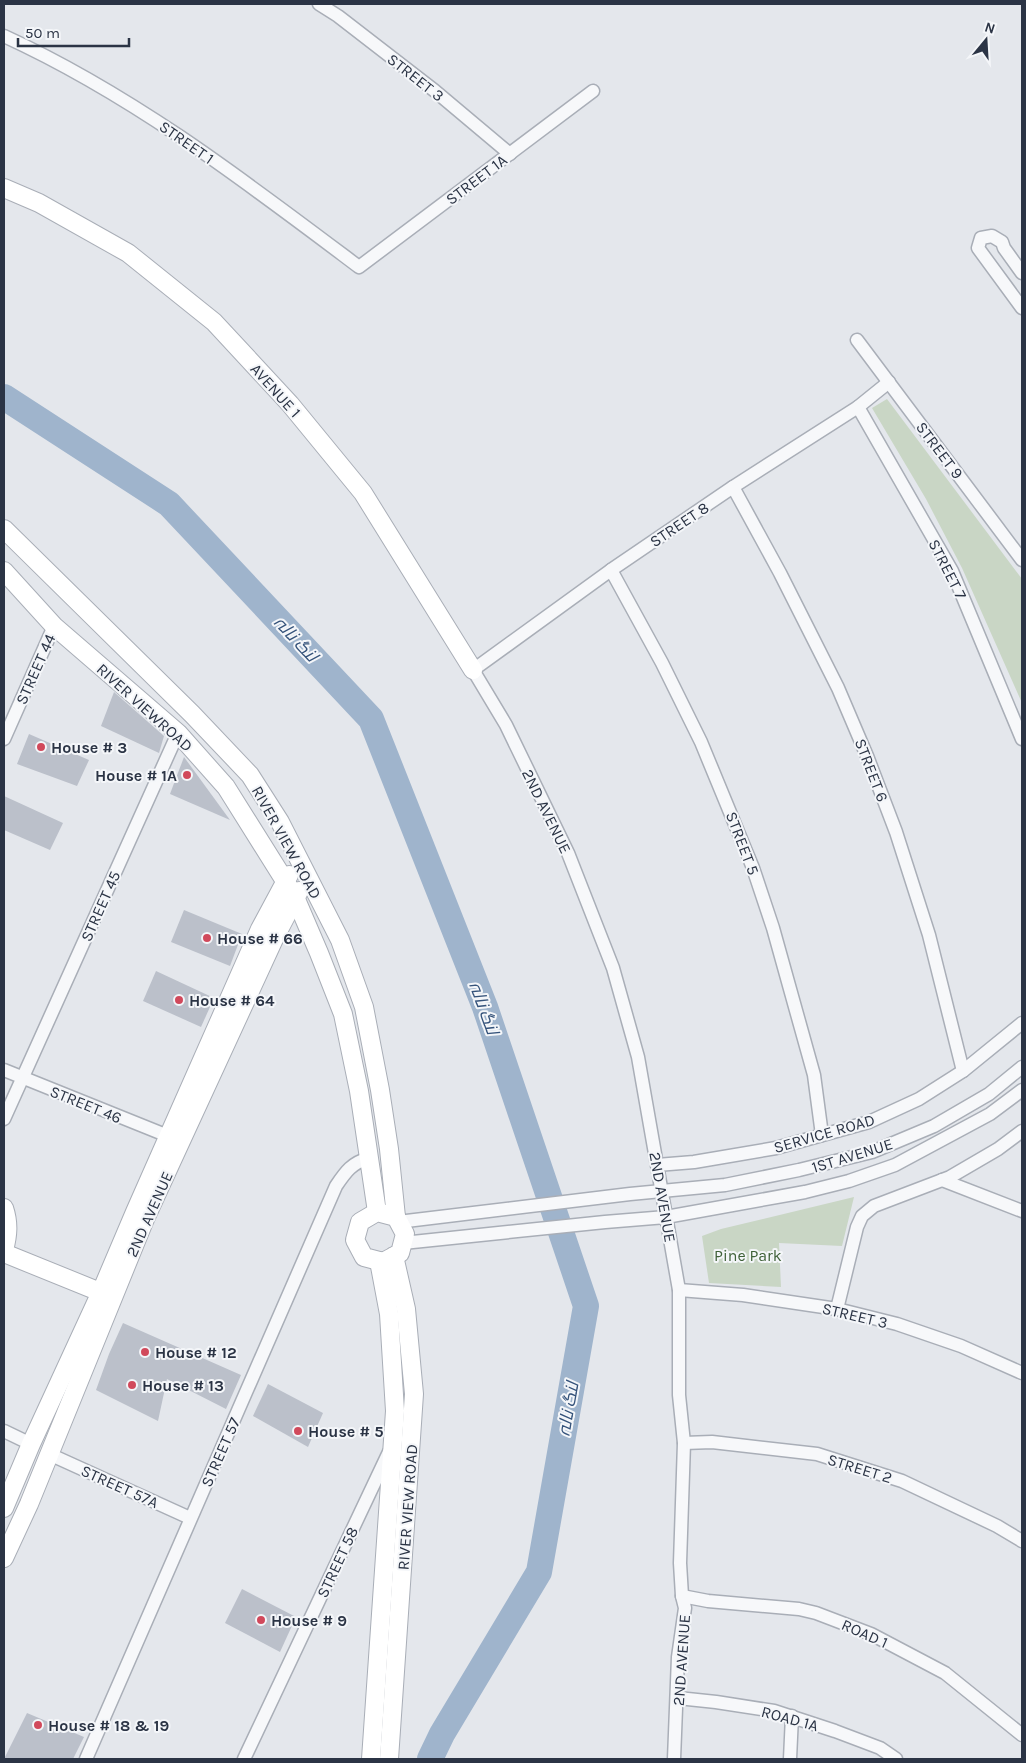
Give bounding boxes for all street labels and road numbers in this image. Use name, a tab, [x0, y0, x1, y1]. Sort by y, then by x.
street label: STREET 3	[384, 49, 448, 105]
street label: STREET 1	[156, 117, 218, 168]
street label: STREET 1A	[442, 150, 511, 209]
street label: AVENUE 1	[246, 359, 305, 421]
street label: STREET 9	[912, 418, 967, 483]
street label: STREET 8	[646, 498, 712, 551]
street label: STREET 7	[924, 536, 971, 603]
street label: STREET 44	[11, 631, 59, 707]
street label: RIVER VIEWROAD	[93, 659, 197, 755]
street label: STREET 6	[851, 736, 892, 805]
street label: 2ND AVENUE	[518, 766, 575, 857]
street label: RIVER VIEW ROAD	[248, 782, 325, 902]
street label: STREET 5	[722, 809, 763, 878]
street label: STREET 45	[76, 868, 124, 944]
street label: STREET 46	[47, 1082, 124, 1127]
street label: SERVICE ROAD	[771, 1110, 877, 1157]
street label: 1ST AVENUE	[809, 1134, 895, 1177]
street label: 2ND AVENUE	[645, 1150, 680, 1244]
street label: 2ND AVENUE	[122, 1168, 177, 1260]
street label: STREET 3	[820, 1299, 890, 1332]
street label: STREET 57	[197, 1414, 244, 1490]
street label: RIVER VIEW ROAD	[394, 1443, 421, 1571]
street label: STREET 2	[825, 1450, 894, 1487]
street label: STREET 57A	[78, 1461, 162, 1512]
street label: STREET 58	[313, 1524, 362, 1601]
street label: 2ND AVENUE	[669, 1614, 694, 1706]
street label: ROAD 1	[839, 1615, 891, 1652]
street label: ROAD 1A	[759, 1702, 820, 1735]

